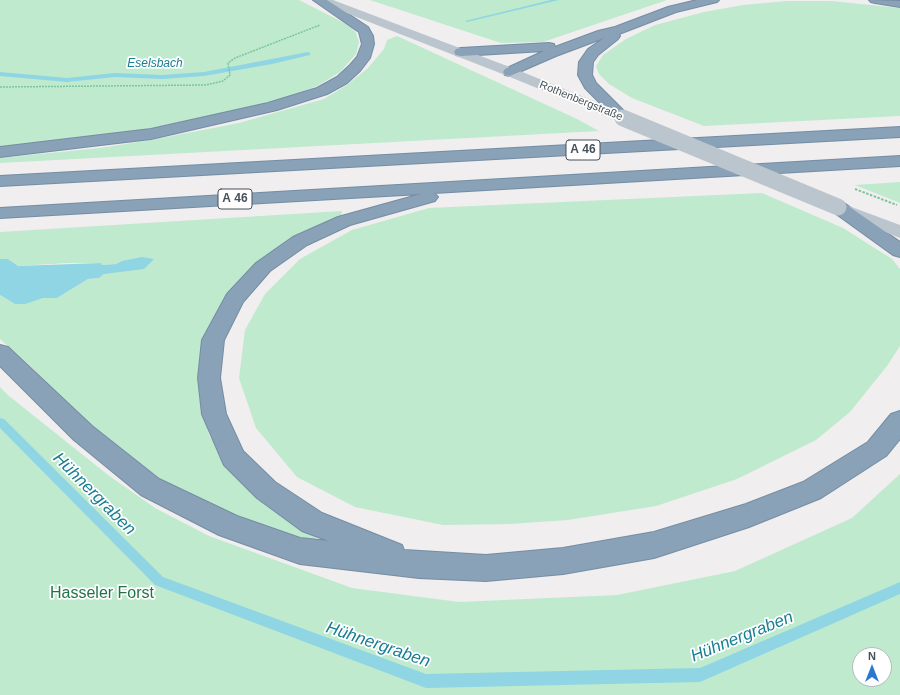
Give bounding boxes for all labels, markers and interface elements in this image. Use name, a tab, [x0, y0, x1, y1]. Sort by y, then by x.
water label: Eselsbach	[127, 57, 183, 71]
street label: Rothenbergstraße	[537, 78, 625, 124]
road number: A 46	[566, 140, 600, 160]
road number: A 46	[218, 189, 252, 209]
water label: Hühnergraben	[48, 448, 140, 540]
park label: Hasseler Forst	[50, 584, 154, 604]
water label: Hühnergraben	[688, 607, 796, 667]
water label: Hühnergraben	[323, 618, 433, 672]
north arrow	[852, 647, 892, 687]
text: N	[868, 650, 876, 662]

